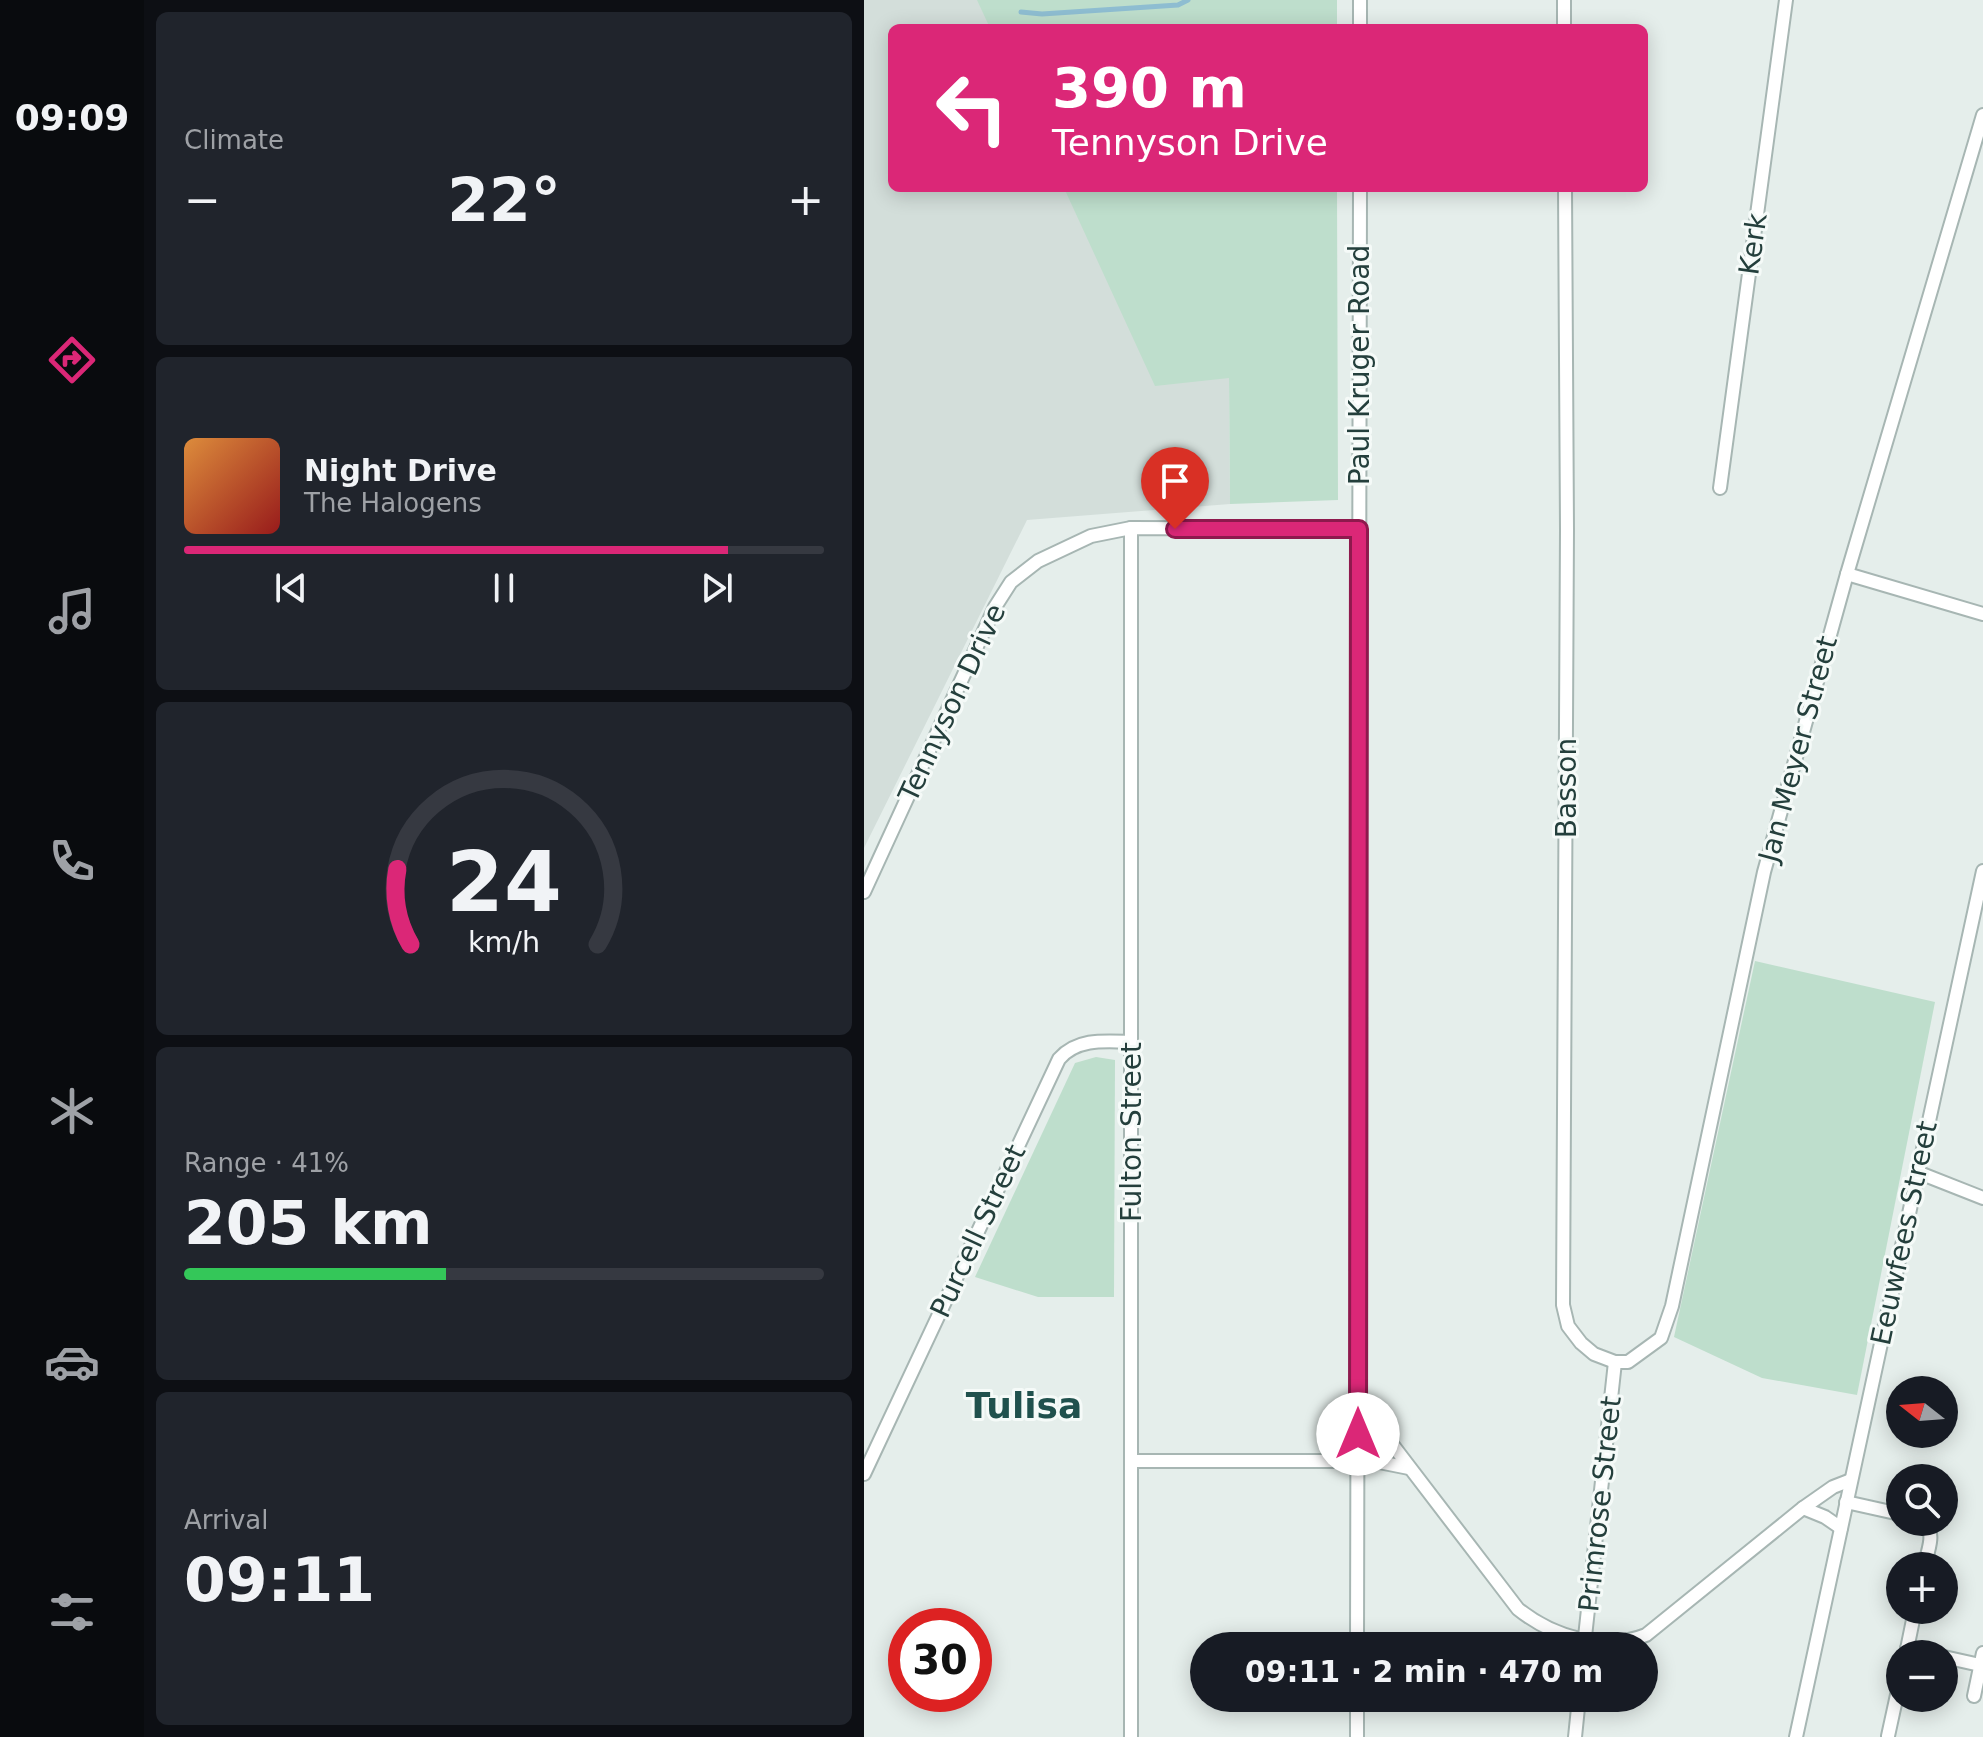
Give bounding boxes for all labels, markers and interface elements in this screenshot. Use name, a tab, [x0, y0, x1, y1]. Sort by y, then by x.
text: 390 m	[1052, 55, 1247, 120]
icon: left	[920, 56, 1024, 160]
text: 09:09	[15, 97, 129, 138]
text: Tennyson Drive	[1052, 122, 1328, 163]
text: Climate	[184, 125, 284, 155]
text: 22°	[447, 165, 561, 235]
text: −	[184, 174, 221, 225]
text: +	[787, 174, 824, 225]
street label: Kerk	[1732, 210, 1774, 277]
street label: Paul Kruger Road	[1343, 245, 1376, 485]
icon: directions	[44, 332, 100, 388]
pin	[1141, 447, 1209, 529]
text: Night Drive	[304, 453, 497, 488]
icon: arrive	[1153, 459, 1197, 503]
text: The Halogens	[304, 488, 482, 518]
icon: previous	[269, 566, 313, 610]
icon: pause	[482, 566, 526, 610]
icon: next	[695, 566, 739, 610]
icon: music	[44, 583, 100, 639]
street label: Tennyson Drive	[891, 599, 1012, 808]
street label: Jan Meyer Street	[1751, 632, 1844, 868]
street label: Basson	[1550, 738, 1583, 838]
icon: phone	[44, 833, 100, 889]
text: 24	[446, 833, 562, 930]
text: km/h	[468, 925, 540, 959]
street label: Fulton Street	[1115, 1042, 1148, 1222]
icon: climate	[44, 1083, 100, 1139]
street label: Eeuwfees Street	[1864, 1118, 1944, 1348]
street label: Purcell Street	[923, 1139, 1033, 1323]
text: Range · 41%	[184, 1148, 349, 1178]
text: 205 km	[184, 1188, 433, 1258]
icon: car	[44, 1334, 100, 1390]
north arrow	[1886, 1376, 1958, 1448]
map controls	[1886, 1376, 1958, 1712]
district label: Tulisa	[966, 1385, 1082, 1426]
position arrow	[1316, 1392, 1400, 1476]
street label: Primrose Street	[1572, 1394, 1628, 1614]
button: search	[1886, 1464, 1958, 1536]
text: Arrival	[184, 1505, 268, 1535]
text: 09:11	[184, 1545, 375, 1615]
button: +	[1886, 1552, 1958, 1624]
icon: filters	[44, 1584, 100, 1640]
speed limit sign: 30	[888, 1608, 992, 1712]
button: −	[1886, 1640, 1958, 1712]
text: 09:11 · 2 min · 470 m	[1245, 1654, 1603, 1689]

